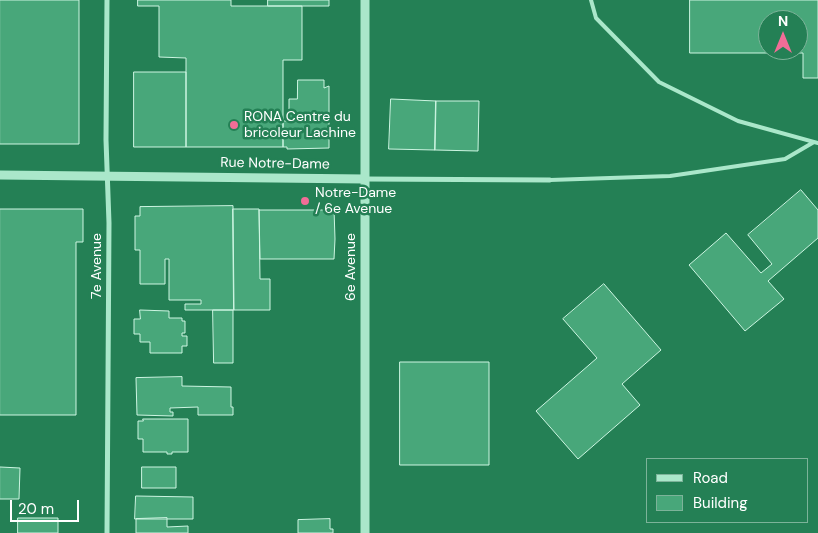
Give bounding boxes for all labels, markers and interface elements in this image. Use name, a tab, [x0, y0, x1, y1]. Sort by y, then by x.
north arrow	[758, 10, 808, 60]
text: N	[778, 12, 788, 30]
place label: RONA Centre du bricoleur Lachine	[244, 109, 356, 142]
marker: RONA Centre du bricoleur Lachine	[228, 119, 240, 131]
street label: Rue Notre-Dame	[220, 155, 330, 173]
place label: Notre-Dame / 6e Avenue	[315, 185, 396, 218]
marker: Notre-Dame / 6e Avenue	[299, 195, 311, 207]
street label: 7e Avenue	[89, 233, 105, 299]
street label: 6e Avenue	[343, 233, 359, 301]
legend	[646, 458, 808, 523]
text: Road	[693, 468, 728, 488]
scale bar	[12, 490, 81, 522]
text: Building	[693, 493, 748, 513]
text: 20 m	[18, 499, 54, 519]

